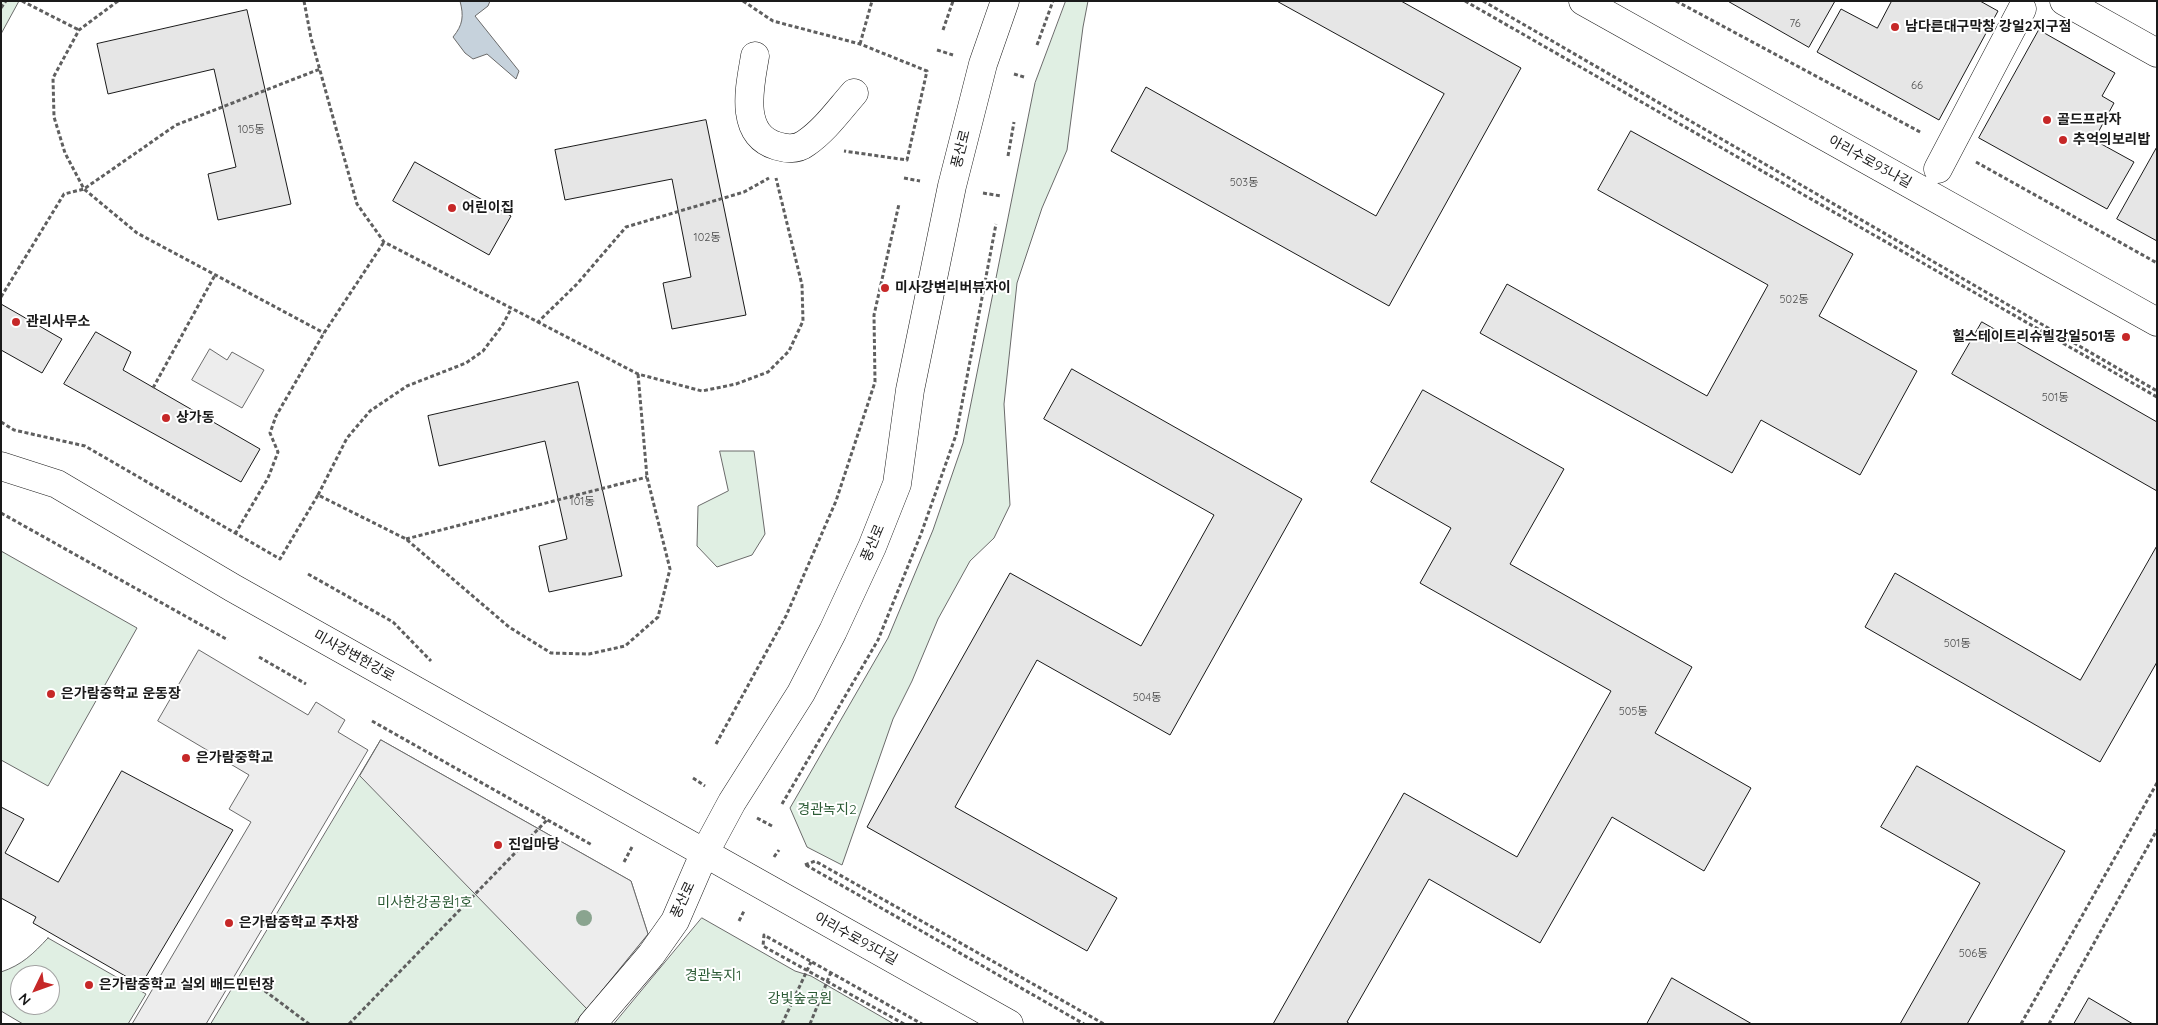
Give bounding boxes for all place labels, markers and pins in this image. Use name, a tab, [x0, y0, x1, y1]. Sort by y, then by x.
place label: 남다른대구막창 강일2지구점	[1905, 19, 2071, 35]
marker: 남다른대구막창 강일2지구점	[1889, 21, 1901, 33]
place label: 골드프라자	[2057, 112, 2121, 128]
marker: 골드프라자	[2041, 114, 2053, 126]
place label: 추억의보리밥	[2073, 132, 2150, 148]
marker: 추억의보리밥	[2057, 134, 2069, 146]
place label: 어린이집	[462, 200, 514, 216]
marker: 어린이집	[446, 202, 458, 214]
place label: 미사강변리버뷰자이	[895, 280, 1011, 296]
marker: 미사강변리버뷰자이	[879, 282, 891, 294]
place label: 관리사무소	[26, 314, 90, 330]
marker: 관리사무소	[10, 316, 22, 328]
place label: 힐스테이트리슈빌강일501동	[1952, 329, 2116, 345]
marker: 힐스테이트리슈빌강일501동	[2120, 331, 2132, 343]
place label: 상가동	[176, 410, 215, 426]
marker: 상가동	[160, 412, 172, 424]
place label: 은가람중학교 운동장	[61, 686, 181, 702]
marker: 은가람중학교 운동장	[45, 688, 57, 700]
place label: 은가람중학교	[196, 750, 273, 766]
marker: 은가람중학교	[180, 752, 192, 764]
place label: 진입마당	[508, 837, 560, 853]
marker: 진입마당	[492, 839, 504, 851]
place label: 은가람중학교 주차장	[239, 915, 359, 931]
marker: 은가람중학교 주차장	[223, 917, 235, 929]
place label: 은가람중학교 실외 배드민턴장	[99, 977, 274, 993]
marker: 은가람중학교 실외 배드민턴장	[83, 979, 95, 991]

